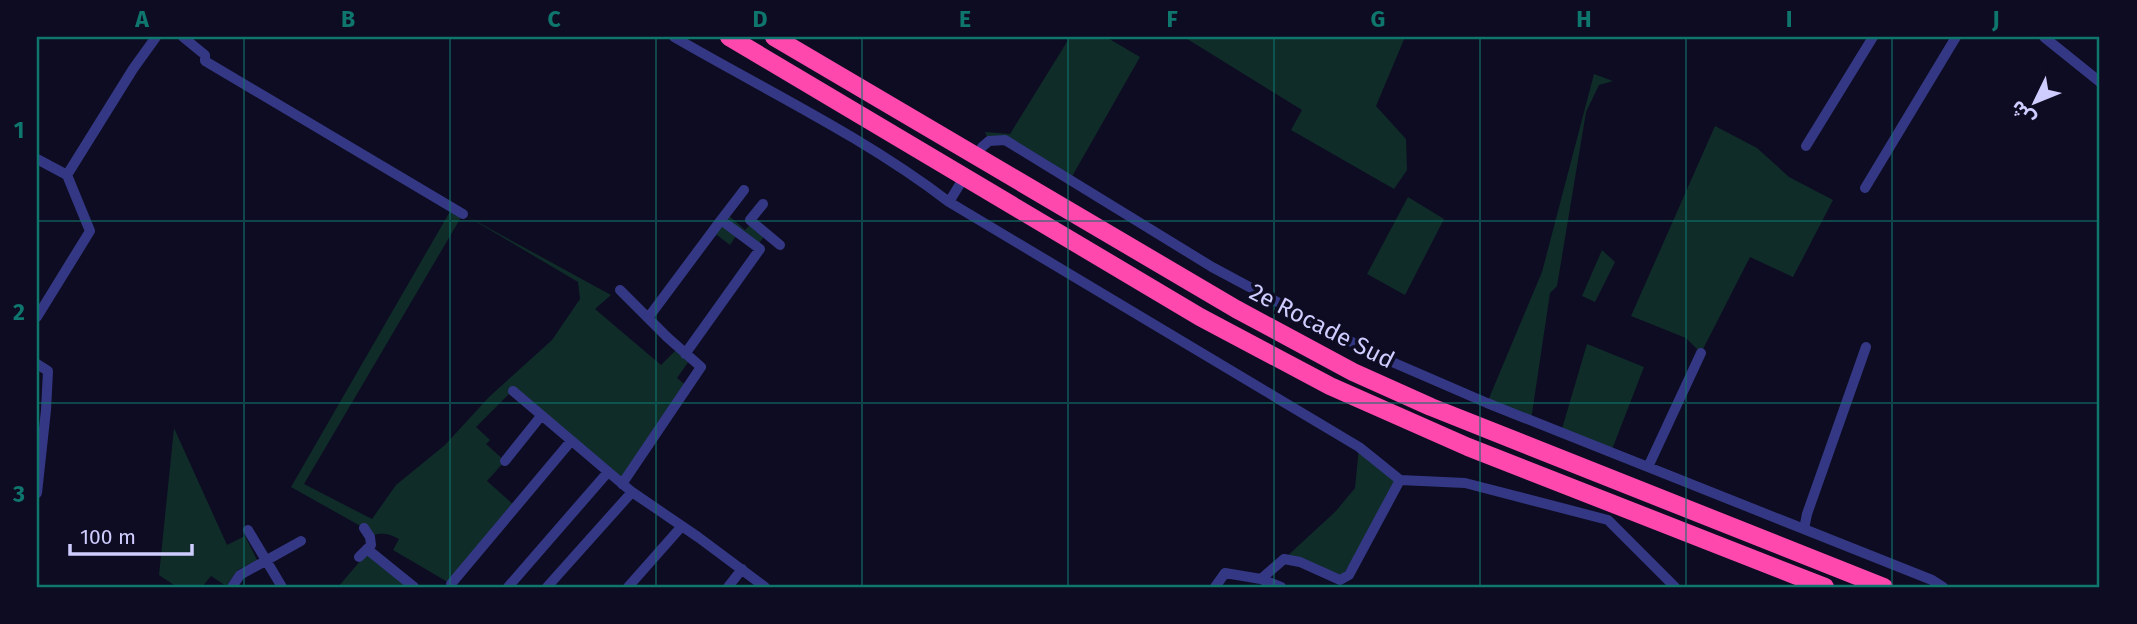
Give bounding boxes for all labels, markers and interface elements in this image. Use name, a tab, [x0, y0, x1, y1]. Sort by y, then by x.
text: A	[134, 5, 149, 33]
text: B	[341, 5, 355, 33]
text: C	[547, 5, 561, 33]
text: D	[753, 5, 768, 33]
text: E	[959, 5, 971, 33]
text: F	[1166, 5, 1178, 33]
text: G	[1371, 5, 1385, 33]
text: H	[1576, 5, 1592, 33]
text: I	[1786, 5, 1792, 33]
text: J	[1991, 5, 2000, 33]
north arrow	[2000, 66, 2070, 136]
text: ش	[2006, 96, 2040, 131]
text: 1	[14, 116, 24, 144]
street label: 2e Rocade Sud	[1245, 278, 1399, 374]
text: 2	[13, 298, 25, 326]
text: 3	[12, 480, 25, 508]
scale bar	[70, 512, 192, 556]
text: 100 m	[80, 524, 136, 550]

